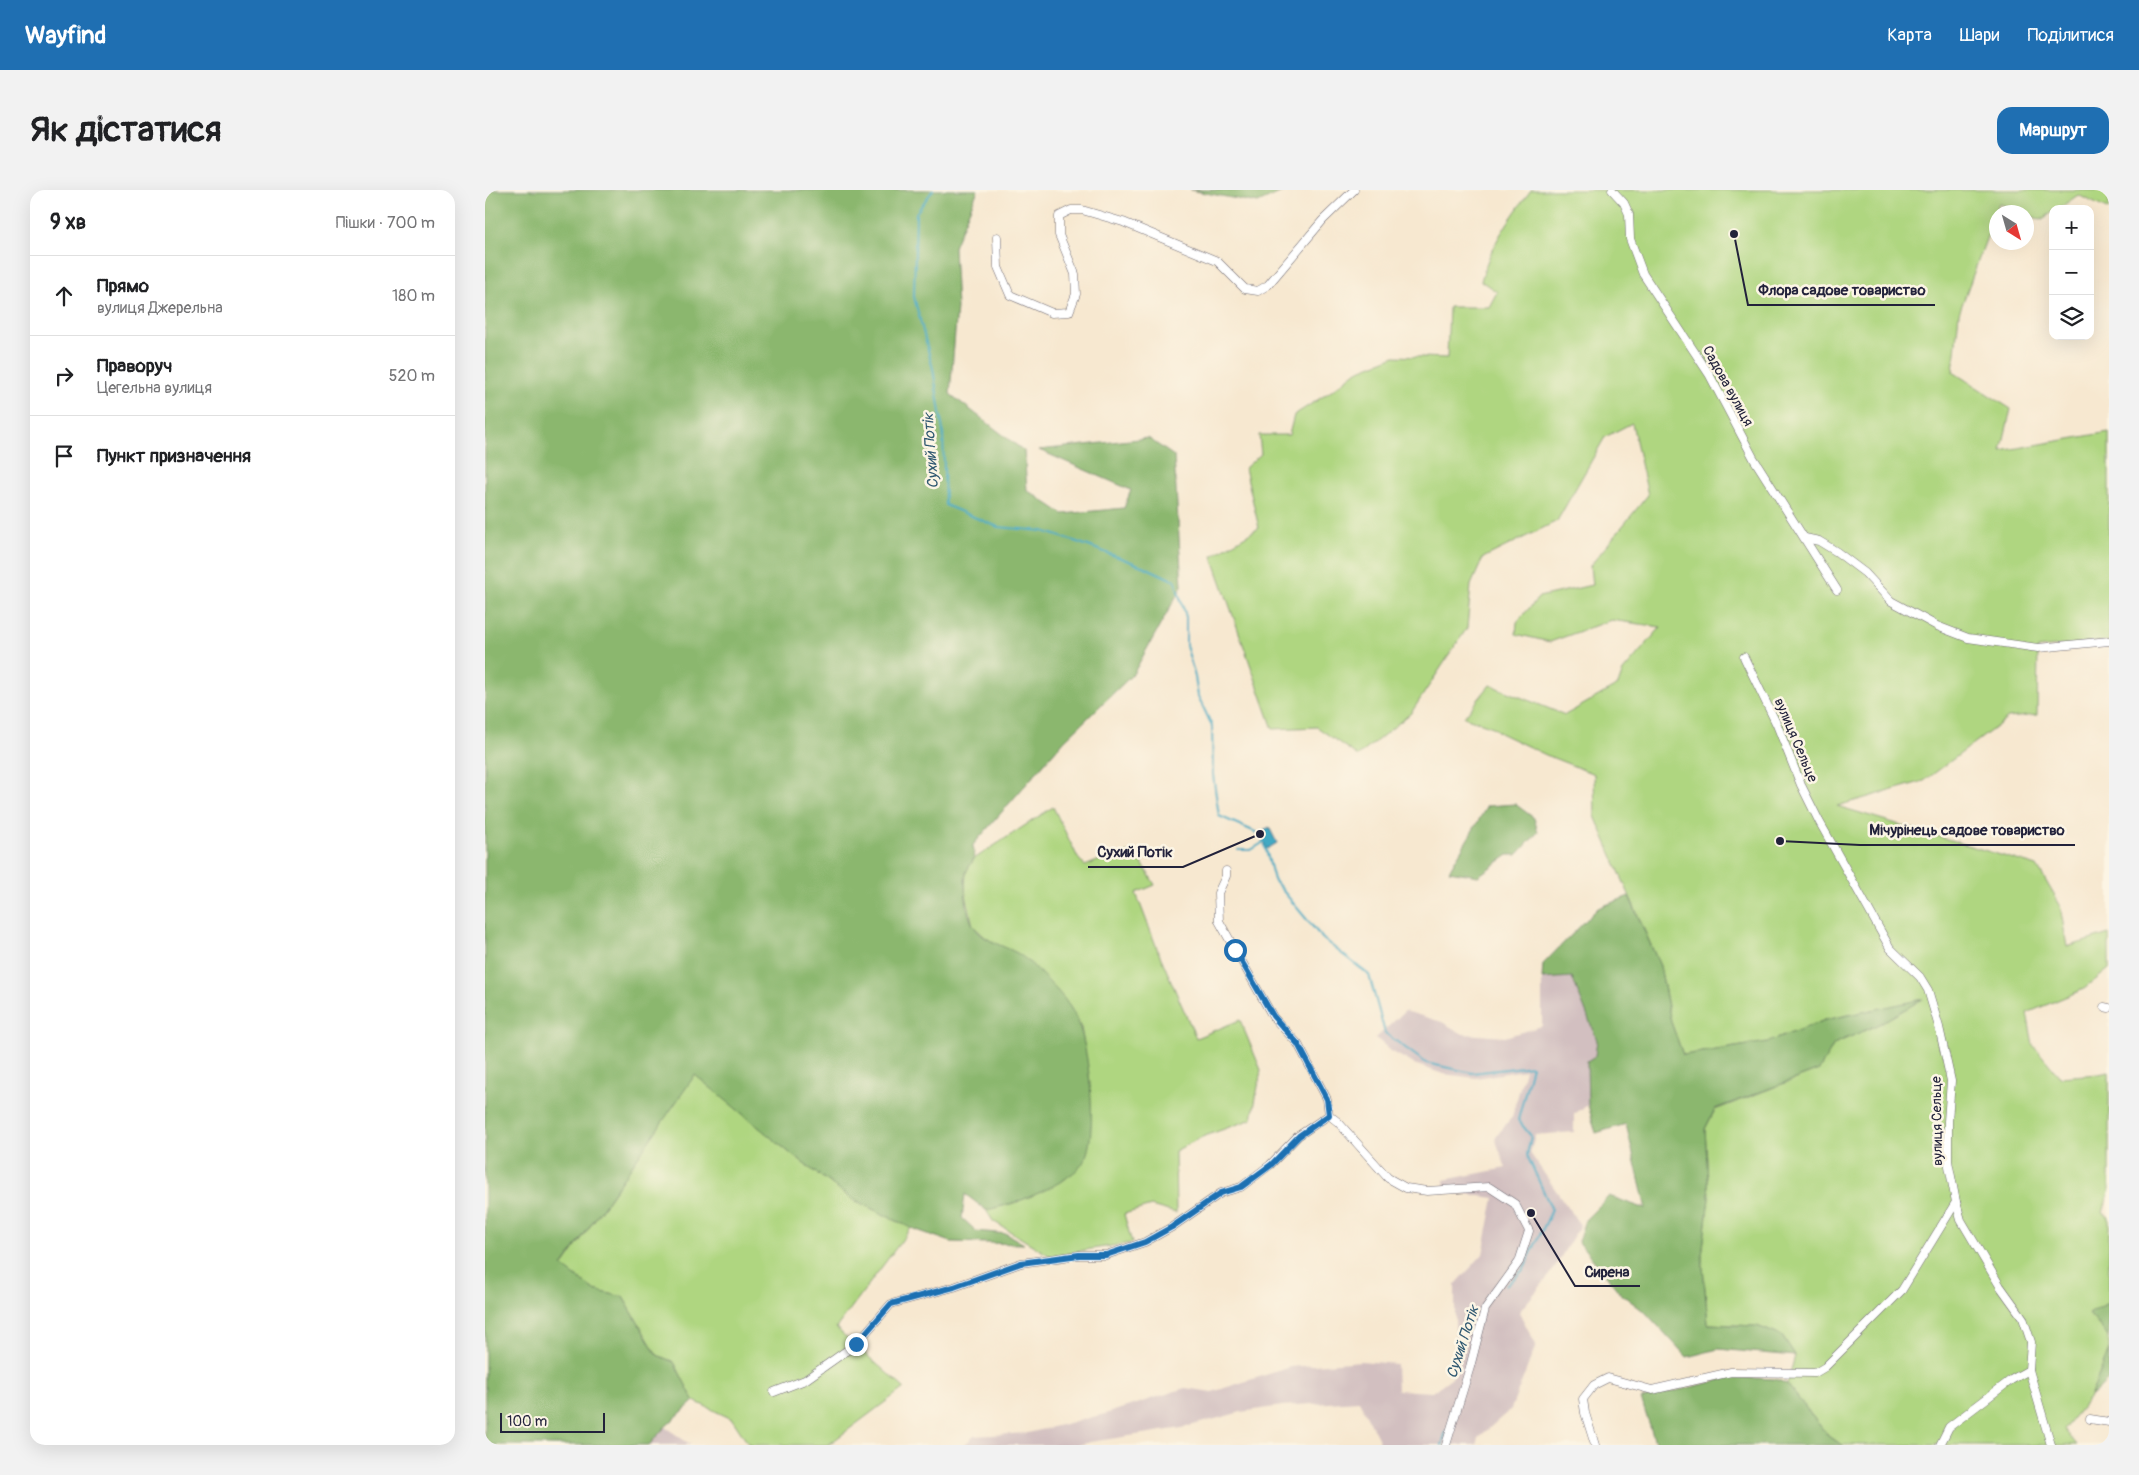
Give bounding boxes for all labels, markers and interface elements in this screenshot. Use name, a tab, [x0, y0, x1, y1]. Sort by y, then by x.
text: Wayfind	[25, 21, 106, 50]
text: Карта	[1887, 24, 1932, 47]
text: Шари	[1960, 24, 1999, 47]
text: Поділитися	[2027, 24, 2114, 47]
button: Маршрут	[1997, 107, 2109, 154]
text: Як дістатися	[30, 108, 221, 152]
north arrow	[1989, 205, 2034, 250]
map controls	[2049, 205, 2094, 340]
button: +	[2049, 205, 2094, 250]
text: 9 хв	[50, 209, 86, 236]
text: Пішки · 700 m	[336, 213, 435, 233]
button: −	[2049, 250, 2094, 295]
text: Прямо	[97, 274, 149, 298]
callout: Флора садове товариство	[1748, 275, 1935, 305]
text: Флора садове товариство	[1758, 281, 1925, 300]
icon: ahead	[50, 282, 78, 310]
text: 180 m	[392, 286, 435, 306]
button: layers	[2049, 295, 2094, 340]
text: вулиця Джерельна	[97, 298, 223, 318]
street label: Садова вулиця	[1699, 343, 1757, 429]
text: Праворуч	[97, 354, 172, 378]
icon: right	[50, 362, 78, 390]
text: 520 m	[389, 366, 435, 386]
text: Цегельна вулиця	[97, 378, 212, 398]
water label: Сухий Потік	[919, 412, 943, 489]
icon: arrive	[50, 442, 78, 470]
text: Пункт призначення	[97, 444, 251, 468]
street label: вулиця Сельце	[1771, 695, 1821, 785]
callout: Мічурінець садове товариство	[1860, 815, 2075, 845]
text: Мічурінець садове товариство	[1869, 821, 2065, 840]
callout: Сухий Потік	[1088, 837, 1183, 867]
text: Сухий Потік	[1097, 843, 1173, 862]
route start	[1224, 939, 1247, 962]
street label: вулиця Сельце	[1928, 1076, 1946, 1166]
callout: Сирена	[1575, 1256, 1640, 1286]
text: Сирена	[1585, 1263, 1629, 1282]
water label: Сухий Потік	[1442, 1302, 1484, 1381]
route end	[845, 1333, 868, 1356]
scale bar	[500, 1410, 605, 1433]
text: 100 m	[507, 1413, 547, 1430]

